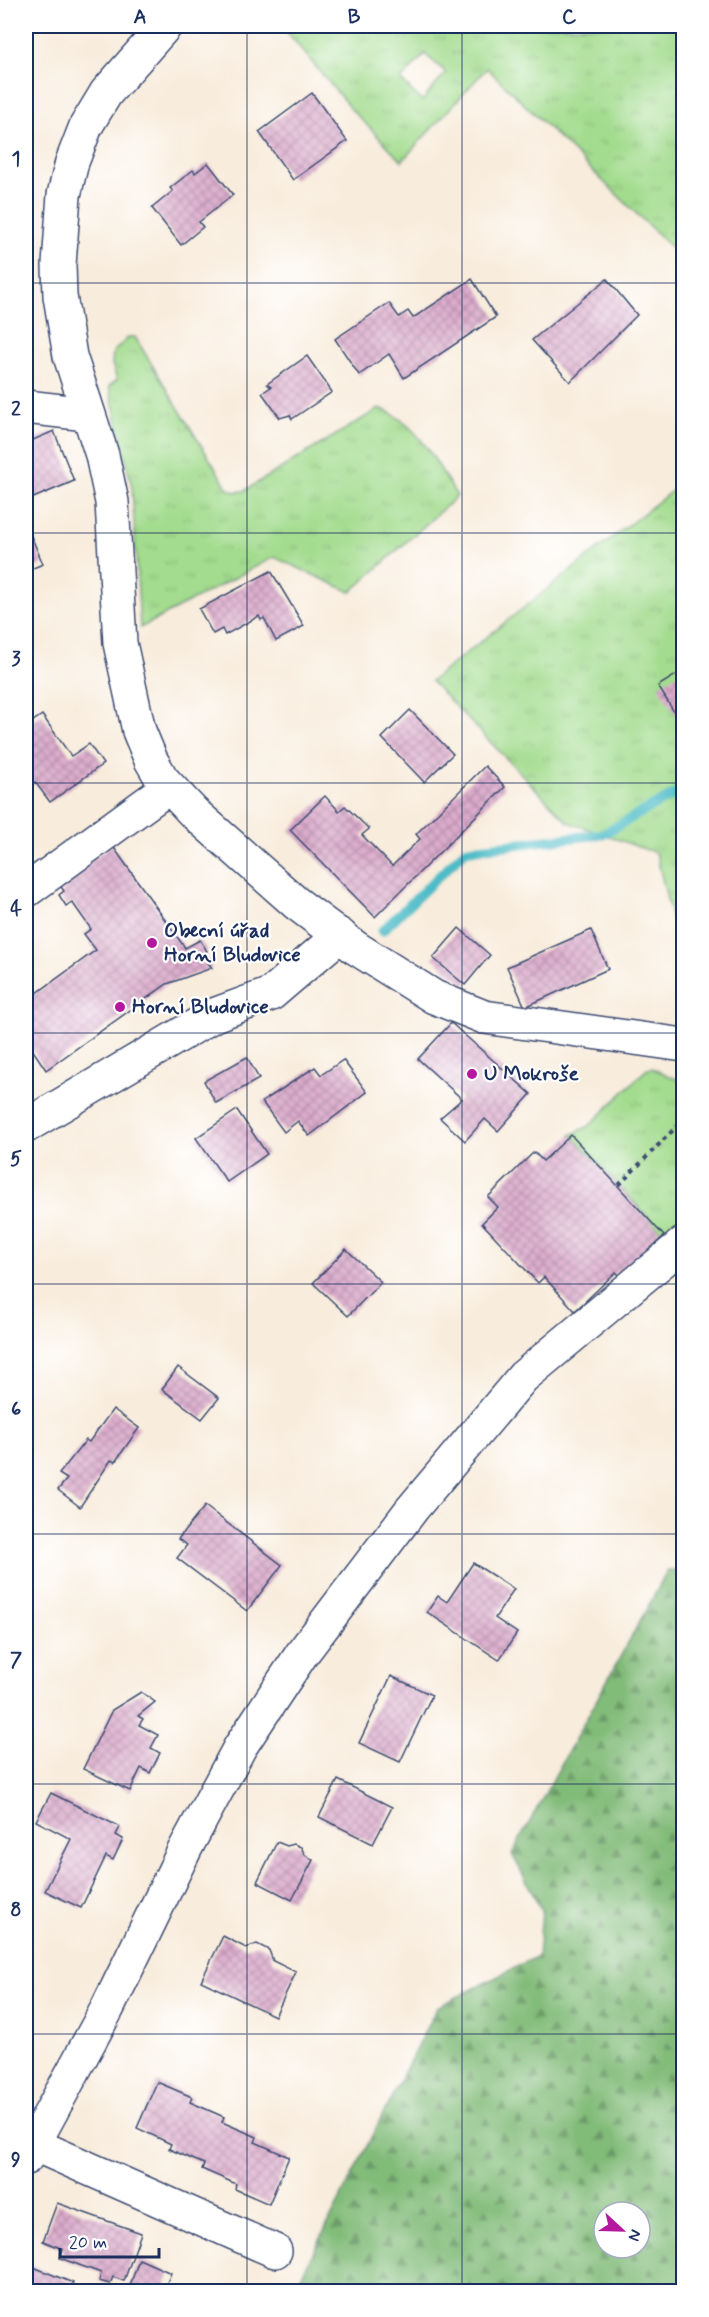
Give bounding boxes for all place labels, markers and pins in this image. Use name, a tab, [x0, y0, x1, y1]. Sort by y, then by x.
place label: Obecní úřad Horní Bludovice	[164, 917, 301, 969]
marker: Obecní úřad Horní Bludovice	[145, 936, 159, 950]
place label: Horní Bludovice	[132, 993, 269, 1021]
marker: Horní Bludovice	[113, 1000, 127, 1014]
place label: U Mokroše	[484, 1060, 579, 1088]
marker: U Mokroše	[465, 1067, 479, 1081]

